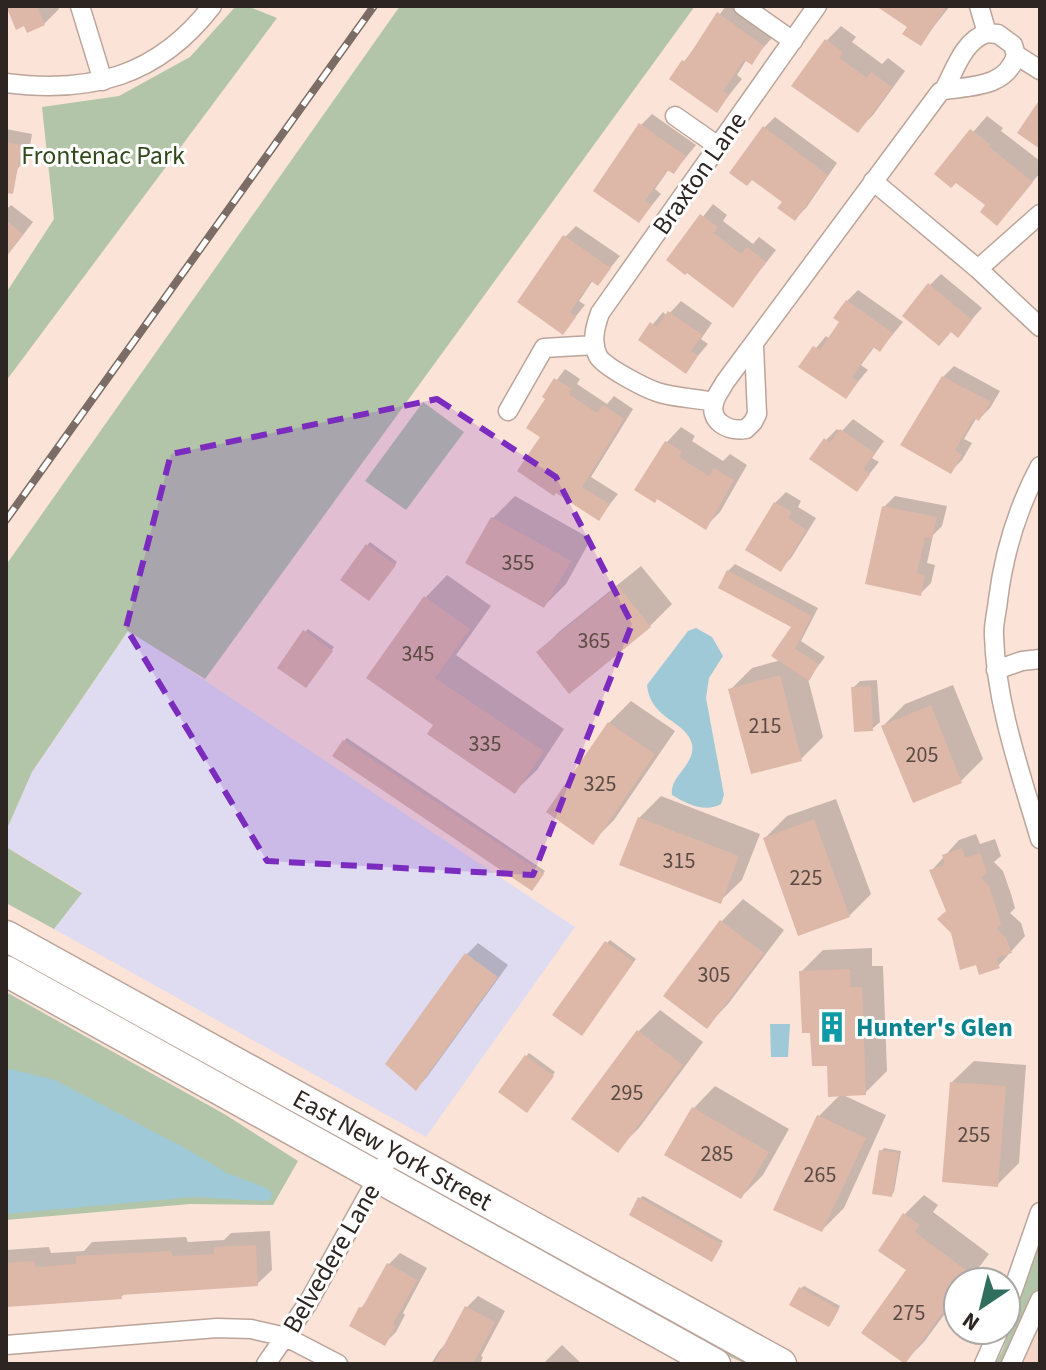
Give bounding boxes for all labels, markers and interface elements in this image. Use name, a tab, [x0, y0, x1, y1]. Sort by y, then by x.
street label: Braxton Lane	[643, 104, 755, 242]
park label: Frontenac Park	[21, 137, 185, 174]
house number: 355	[502, 547, 534, 579]
house number: 365	[578, 625, 610, 657]
house number: 345	[402, 638, 434, 670]
house number: 215	[749, 710, 781, 742]
house number: 335	[469, 728, 501, 760]
house number: 205	[906, 739, 938, 771]
house number: 325	[584, 768, 616, 800]
house number: 315	[663, 845, 695, 877]
house number: 225	[790, 862, 822, 894]
house number: 305	[698, 959, 730, 991]
place label: Hunter's Glen	[856, 1009, 1013, 1046]
building icon: Hunter's Glen	[815, 1010, 849, 1044]
house number: 295	[611, 1077, 643, 1109]
street label: East New York Street	[286, 1080, 499, 1220]
house number: 255	[958, 1119, 990, 1151]
house number: 285	[701, 1138, 733, 1170]
house number: 265	[804, 1159, 836, 1191]
street label: Belvedere Lane	[274, 1177, 389, 1340]
north arrow	[942, 1266, 1022, 1346]
house number: 275	[893, 1297, 925, 1329]
text: N	[956, 1304, 986, 1339]

